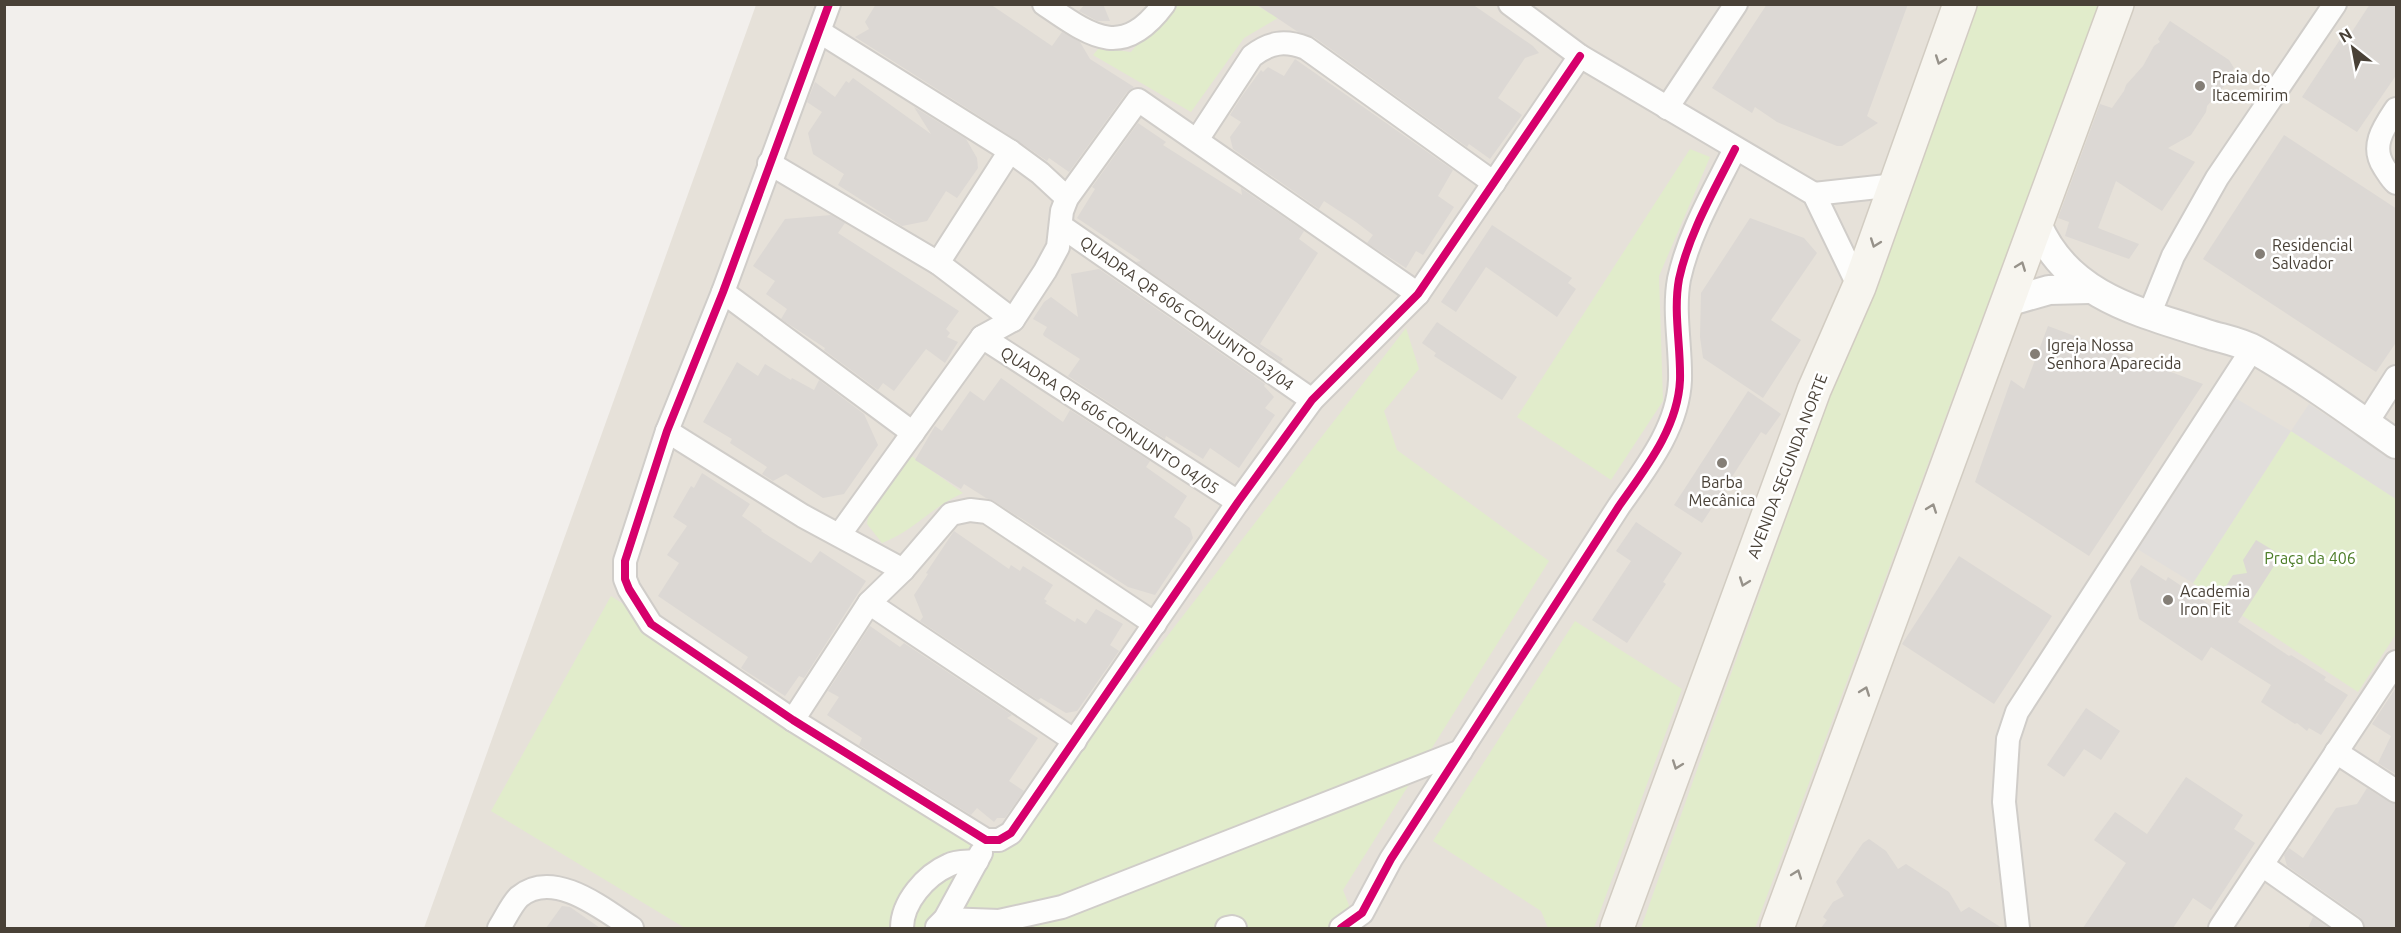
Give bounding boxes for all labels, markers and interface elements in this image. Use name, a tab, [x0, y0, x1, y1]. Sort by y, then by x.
north arrow	[2323, 18, 2383, 78]
text: N	[2336, 24, 2355, 46]
one-way arrow	[1935, 54, 1948, 65]
place label: Praia do Itacemirim	[2212, 68, 2288, 104]
marker: Praia do Itacemirim	[2193, 79, 2207, 93]
street label: QUADRA QR 606 CONJUNTO 03/04	[1077, 232, 1297, 394]
place label: Residencial Salvador	[2272, 236, 2353, 272]
one-way arrow	[1869, 237, 1882, 248]
marker: Residencial Salvador	[2253, 247, 2267, 261]
one-way arrow	[2014, 261, 2026, 272]
place label: Igreja Nossa Senhora Aparecida	[2047, 336, 2182, 372]
street label: QUADRA QR 606 CONJUNTO 04/05	[997, 343, 1223, 497]
marker: Igreja Nossa Senhora Aparecida	[2028, 347, 2042, 361]
street label: AVENIDA SEGUNDA NORTE	[1743, 371, 1831, 561]
marker: Barba Mecânica	[1715, 456, 1729, 470]
place label: Barba Mecânica	[1689, 473, 1756, 509]
one-way arrow	[1925, 503, 1937, 514]
park label: Praça da 406	[2264, 549, 2356, 567]
one-way arrow	[1738, 576, 1751, 586]
place label: Academia Iron Fit	[2180, 582, 2250, 618]
marker: Academia Iron Fit	[2161, 593, 2175, 607]
one-way arrow	[1857, 686, 1870, 697]
one-way arrow	[1671, 759, 1684, 770]
one-way arrow	[1790, 869, 1802, 880]

